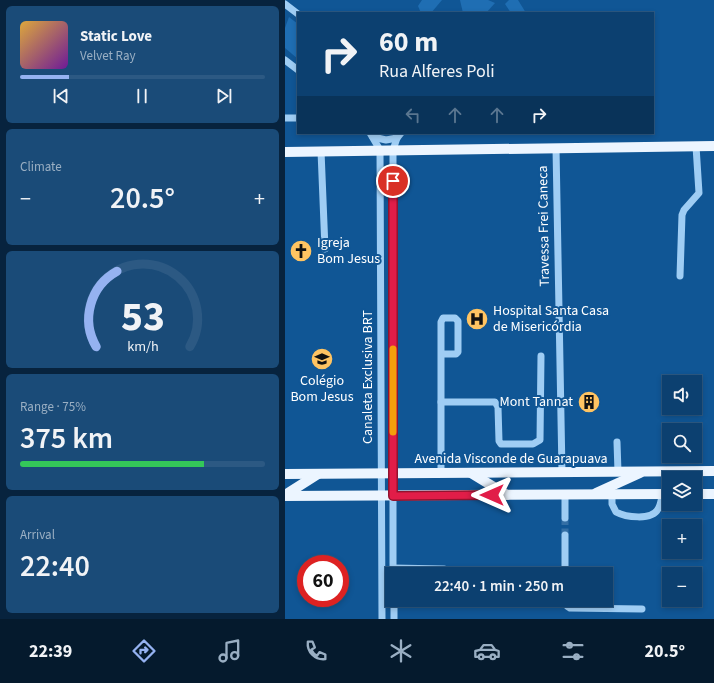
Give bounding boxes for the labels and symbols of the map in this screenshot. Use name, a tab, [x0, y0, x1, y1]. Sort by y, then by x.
pin	[376, 164, 410, 198]
street label: Travessa Frei Caneca	[533, 165, 555, 287]
place label: Igreja Bom Jesus	[317, 233, 380, 269]
church icon: Igreja Bom Jesus	[288, 238, 314, 264]
place label: Hospital Santa Casa de Misericórdia	[493, 301, 609, 337]
hospital icon: Hospital Santa Casa de Misericórdia	[464, 306, 490, 332]
street label: Canaleta Exclusiva BRT	[358, 310, 378, 444]
school or university icon: Colégio Bom Jesus	[309, 346, 335, 372]
place label: Colégio Bom Jesus	[290, 371, 354, 407]
building icon: Mont Tannat	[576, 389, 602, 415]
place label: Mont Tannat	[500, 392, 573, 412]
street label: Avenida Visconde de Guarapuava	[414, 449, 608, 469]
position arrow	[471, 474, 513, 516]
speed limit sign: 60	[297, 555, 349, 607]

